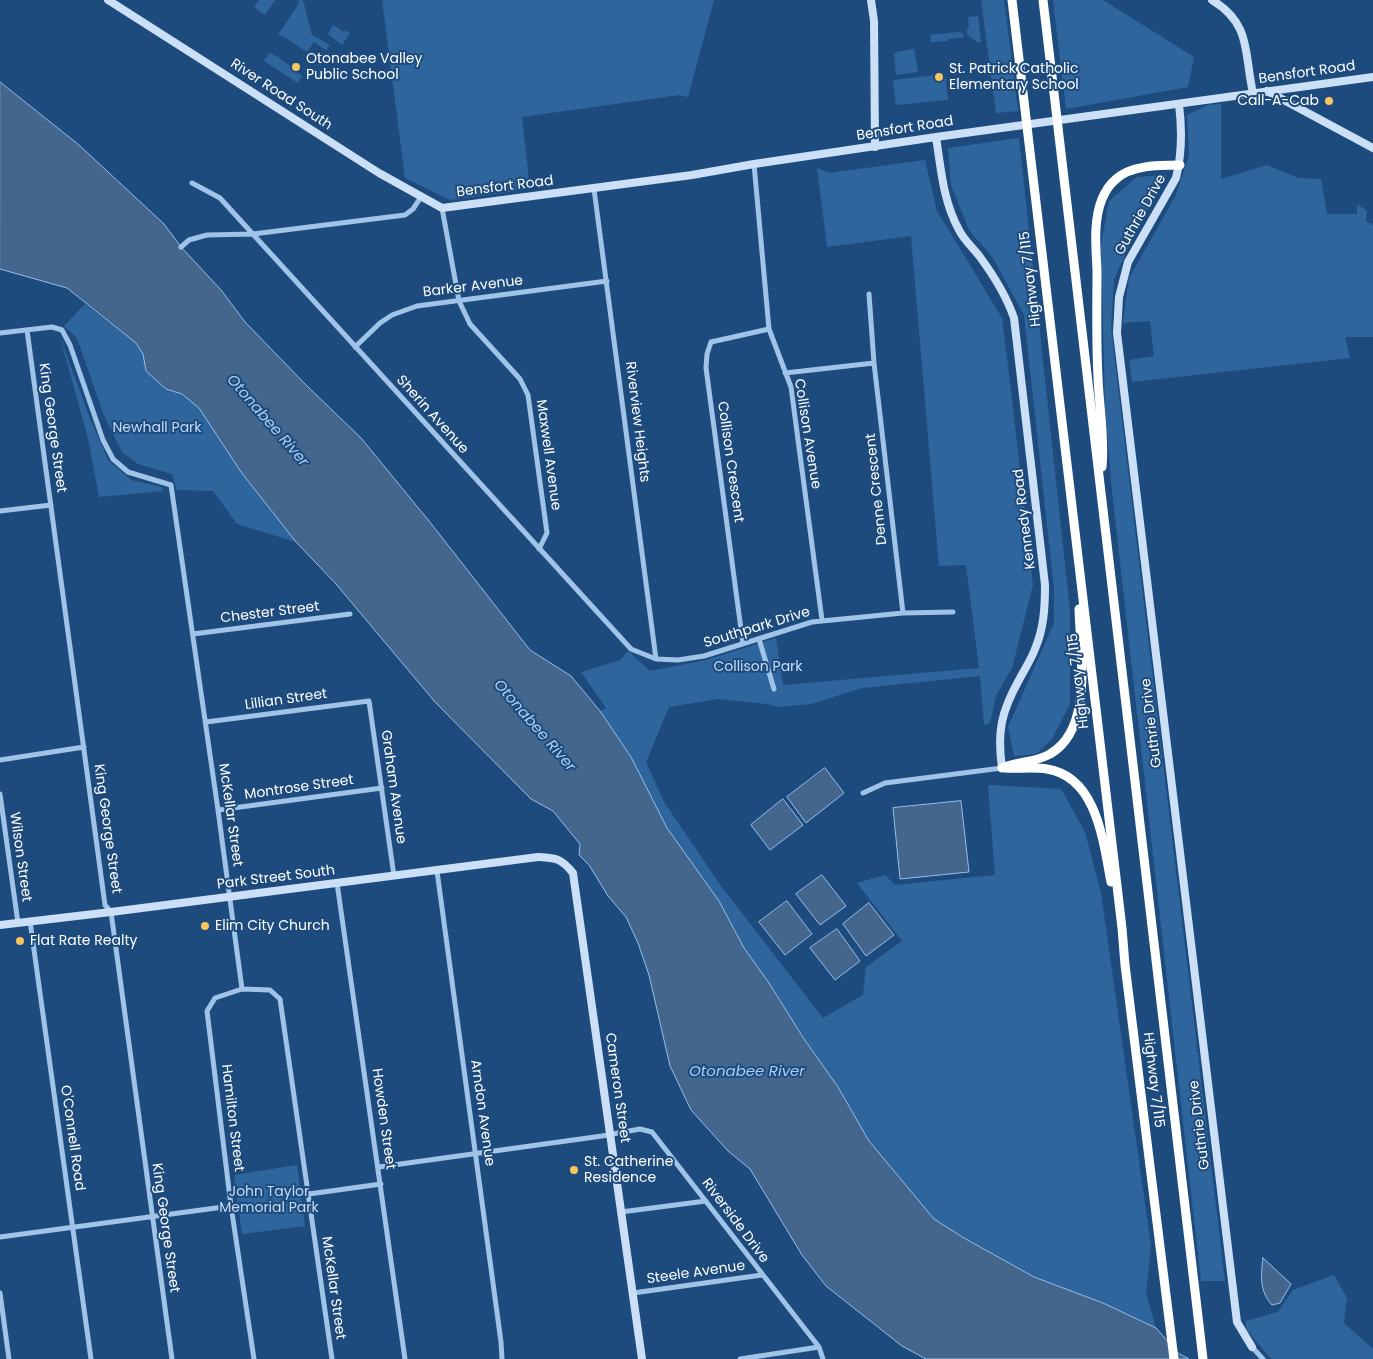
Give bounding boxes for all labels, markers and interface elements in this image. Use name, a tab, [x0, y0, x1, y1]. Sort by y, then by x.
place label: Otonabee Valley Public School	[306, 51, 422, 84]
street label: River Road South	[227, 56, 335, 134]
street label: Bensfort Road	[1258, 58, 1356, 88]
marker: Otonabee Valley Public School	[290, 61, 302, 73]
place label: St. Patrick Catholic Elementary School	[949, 61, 1079, 94]
marker: St. Patrick Catholic Elementary School	[933, 71, 945, 83]
place label: Call-A-Cab	[1237, 93, 1319, 109]
marker: Call-A-Cab	[1323, 95, 1335, 107]
street label: Bensfort Road	[856, 113, 954, 145]
street label: Guthrie Drive	[1112, 172, 1170, 258]
street label: Bensfort Road	[456, 173, 554, 201]
street label: Highway 7/115	[1017, 230, 1045, 328]
street label: Barker Avenue	[422, 273, 524, 301]
street label: Riverview Heights	[621, 361, 653, 483]
street label: King George Street	[35, 362, 69, 494]
water label: Otonabee River	[222, 371, 312, 471]
street label: Sherin Avenue	[392, 372, 472, 458]
street label: Collison Avenue	[790, 378, 824, 490]
street label: Maxwell Avenue	[532, 399, 564, 511]
street label: Collison Crescent	[713, 400, 747, 524]
park label: Newhall Park	[112, 420, 202, 436]
street label: Denne Crescent	[863, 432, 891, 546]
street label: Kennedy Road	[1010, 468, 1040, 570]
street label: Chester Street	[220, 599, 320, 627]
street label: Southpark Drive	[702, 604, 812, 652]
street label: Highway 7/115	[1065, 632, 1093, 730]
park label: Collison Park	[713, 659, 803, 675]
water label: Otonabee River	[489, 676, 579, 776]
street label: Guthrie Drive	[1138, 677, 1166, 769]
street label: Lillian Street	[244, 686, 328, 714]
street label: Graham Avenue	[377, 729, 409, 845]
street label: McKellar Street	[214, 762, 246, 868]
street label: King George Street	[90, 763, 124, 895]
street label: Montrose Street	[243, 772, 355, 804]
street label: Wilson Street	[5, 811, 35, 903]
street label: Park Street South	[216, 862, 336, 894]
place label: Elim City Church	[215, 918, 330, 934]
marker: Elim City Church	[199, 920, 211, 932]
place label: Flat Rate Realty	[30, 933, 137, 949]
marker: Flat Rate Realty	[14, 935, 26, 947]
street label: Highway 7/115	[1139, 1031, 1167, 1129]
street label: Cameron Street	[601, 1032, 633, 1144]
street label: Arndon Avenue	[466, 1059, 498, 1167]
street label: Hamilton Street	[217, 1063, 247, 1173]
water label: Otonabee River	[689, 1063, 805, 1081]
street label: Howden Street	[368, 1067, 398, 1171]
street label: Guthrie Drive	[1186, 1079, 1214, 1171]
street label: O'Connell Road	[56, 1084, 88, 1192]
place label: St. Catherine Residence	[584, 1154, 673, 1186]
street label: King George Street	[148, 1162, 182, 1294]
marker: St. Catherine Residence	[568, 1164, 580, 1176]
street label: Riverside Drive	[698, 1175, 772, 1267]
park label: John Taylor Memorial Park	[219, 1184, 319, 1216]
street label: McKellar Street	[317, 1235, 349, 1341]
street label: Steele Avenue	[646, 1258, 746, 1288]

